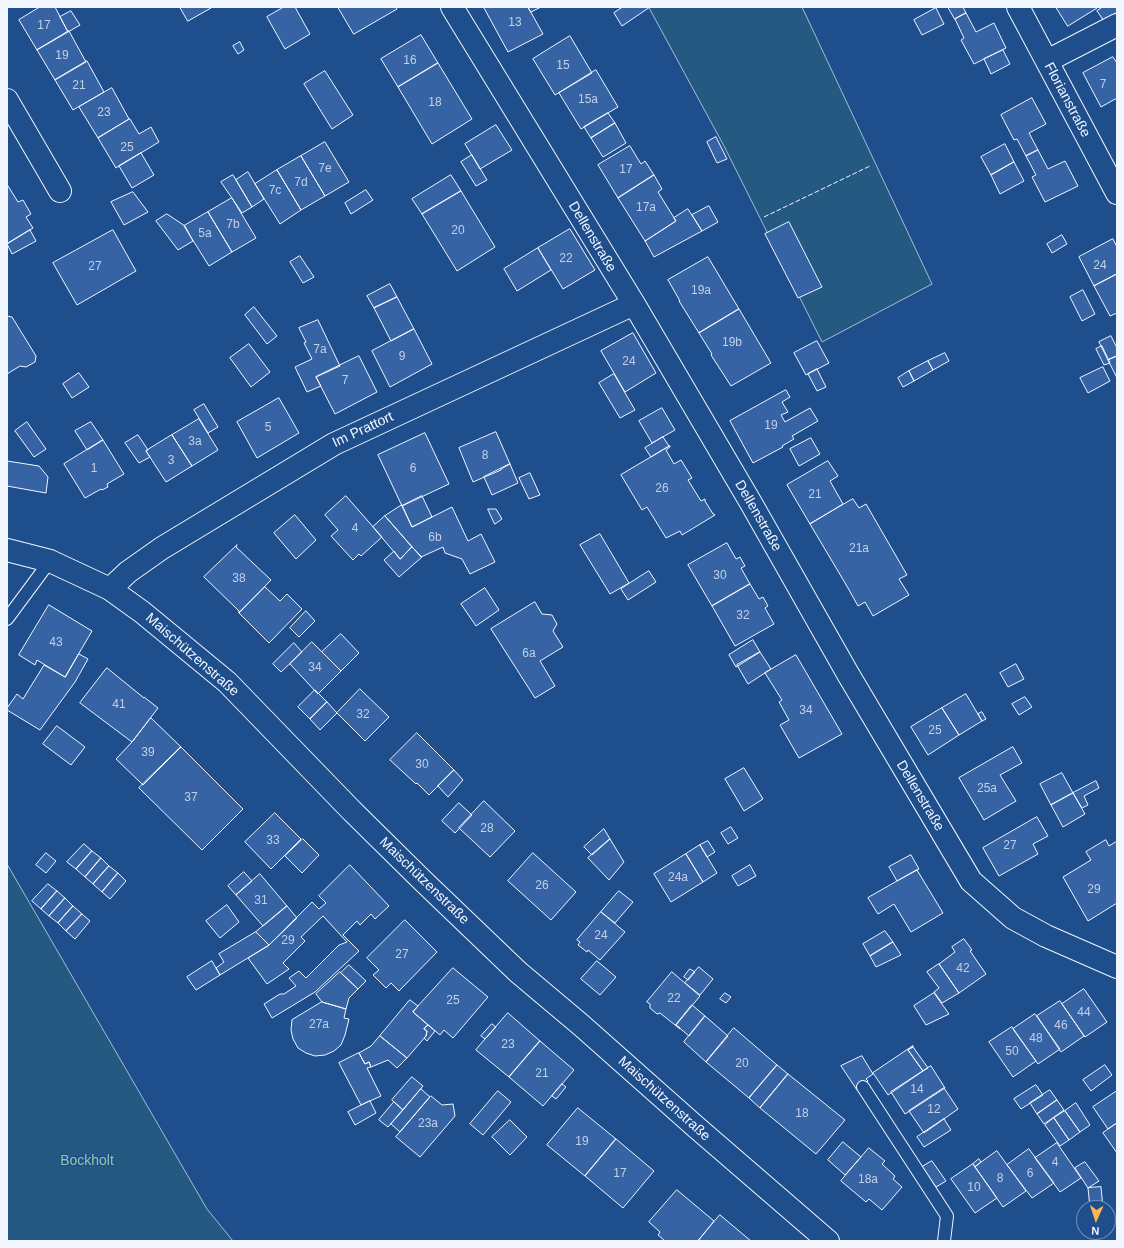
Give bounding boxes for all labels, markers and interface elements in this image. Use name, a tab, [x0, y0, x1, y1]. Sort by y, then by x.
house number: 13	[508, 16, 522, 30]
house number: 17	[37, 19, 51, 33]
house number: 19	[55, 49, 69, 63]
house number: 16	[403, 54, 417, 68]
house number: 15	[556, 59, 570, 73]
street label: Florianstraße	[1040, 60, 1094, 140]
house number: 7	[1100, 78, 1106, 92]
house number: 21	[72, 79, 86, 93]
house number: 15a	[578, 93, 598, 107]
house number: 18	[428, 96, 442, 110]
house number: 23	[97, 106, 111, 120]
house number: 25	[120, 141, 134, 155]
house number: 7e	[318, 162, 332, 176]
house number: 17	[619, 163, 633, 177]
house number: 7d	[294, 176, 308, 190]
house number: 7c	[269, 184, 281, 198]
street label: Dellenstraße	[564, 199, 620, 275]
house number: 17a	[636, 201, 656, 215]
house number: 7b	[226, 218, 240, 232]
house number: 20	[451, 224, 465, 238]
house number: 5a	[198, 227, 212, 241]
house number: 22	[559, 252, 573, 266]
house number: 24	[1093, 259, 1107, 273]
house number: 27	[88, 260, 102, 274]
house number: 19a	[691, 284, 711, 298]
house number: 19b	[722, 336, 742, 350]
house number: 7a	[313, 343, 327, 357]
house number: 9	[399, 350, 405, 364]
house number: 24	[622, 355, 636, 369]
house number: 7	[342, 374, 348, 388]
street label: Im Prattort	[330, 409, 396, 451]
house number: 19	[764, 419, 778, 433]
house number: 5	[265, 421, 271, 435]
house number: 3a	[188, 435, 202, 449]
house number: 8	[482, 449, 488, 463]
house number: 3	[168, 454, 174, 468]
house number: 1	[91, 462, 97, 476]
house number: 6	[410, 462, 416, 476]
street label: Dellenstraße	[731, 477, 785, 555]
house number: 26	[655, 482, 669, 496]
house number: 21	[808, 488, 822, 502]
house number: 4	[352, 522, 358, 536]
house number: 6b	[428, 531, 442, 545]
house number: 21a	[849, 542, 869, 556]
house number: 30	[713, 569, 727, 583]
house number: 38	[232, 572, 246, 586]
house number: 32	[736, 609, 750, 623]
street label: Maischützenstraße	[142, 610, 242, 700]
house number: 43	[49, 636, 63, 650]
house number: 6a	[522, 647, 536, 661]
house number: 34	[308, 661, 322, 675]
house number: 41	[112, 698, 126, 712]
house number: 34	[799, 704, 813, 718]
house number: 32	[356, 708, 370, 722]
house number: 25	[928, 724, 942, 738]
house number: 39	[141, 746, 155, 760]
house number: 30	[415, 758, 429, 772]
street label: Dellenstraße	[892, 758, 948, 834]
house number: 25a	[977, 782, 997, 796]
house number: 37	[184, 791, 198, 805]
house number: 28	[480, 822, 494, 836]
house number: 33	[266, 834, 280, 848]
street label: Maischützenstraße	[376, 834, 472, 928]
house number: 27	[1003, 839, 1017, 853]
house number: 24a	[668, 871, 688, 885]
house number: 26	[535, 879, 549, 893]
house number: 29	[1087, 883, 1101, 897]
house number: 31	[254, 894, 268, 908]
house number: 24	[594, 929, 608, 943]
house number: 29	[281, 934, 295, 948]
house number: 27	[395, 948, 409, 962]
house number: 42	[956, 962, 970, 976]
house number: 22	[667, 992, 681, 1006]
house number: 25	[446, 994, 460, 1008]
house number: 44	[1077, 1006, 1091, 1020]
house number: 27a	[309, 1018, 329, 1032]
house number: 46	[1054, 1019, 1068, 1033]
house number: 48	[1029, 1032, 1043, 1046]
house number: 23	[501, 1038, 515, 1052]
house number: 50	[1005, 1045, 1019, 1059]
street label: Maischützenstraße	[614, 1053, 714, 1145]
house number: 20	[735, 1057, 749, 1071]
house number: 21	[535, 1067, 549, 1081]
house number: 14	[910, 1083, 924, 1097]
house number: 12	[927, 1103, 941, 1117]
house number: 18	[795, 1107, 809, 1121]
house number: 23a	[418, 1117, 438, 1131]
house number: 19	[575, 1135, 589, 1149]
park label: Bockholt	[60, 1153, 114, 1169]
house number: 4	[1052, 1156, 1058, 1170]
house number: 17	[613, 1167, 627, 1181]
house number: 6	[1027, 1167, 1033, 1181]
house number: 8	[997, 1172, 1003, 1186]
house number: 18a	[858, 1173, 878, 1187]
house number: 10	[967, 1181, 981, 1195]
north arrow	[1076, 1200, 1116, 1240]
text: N	[1091, 1225, 1100, 1237]

